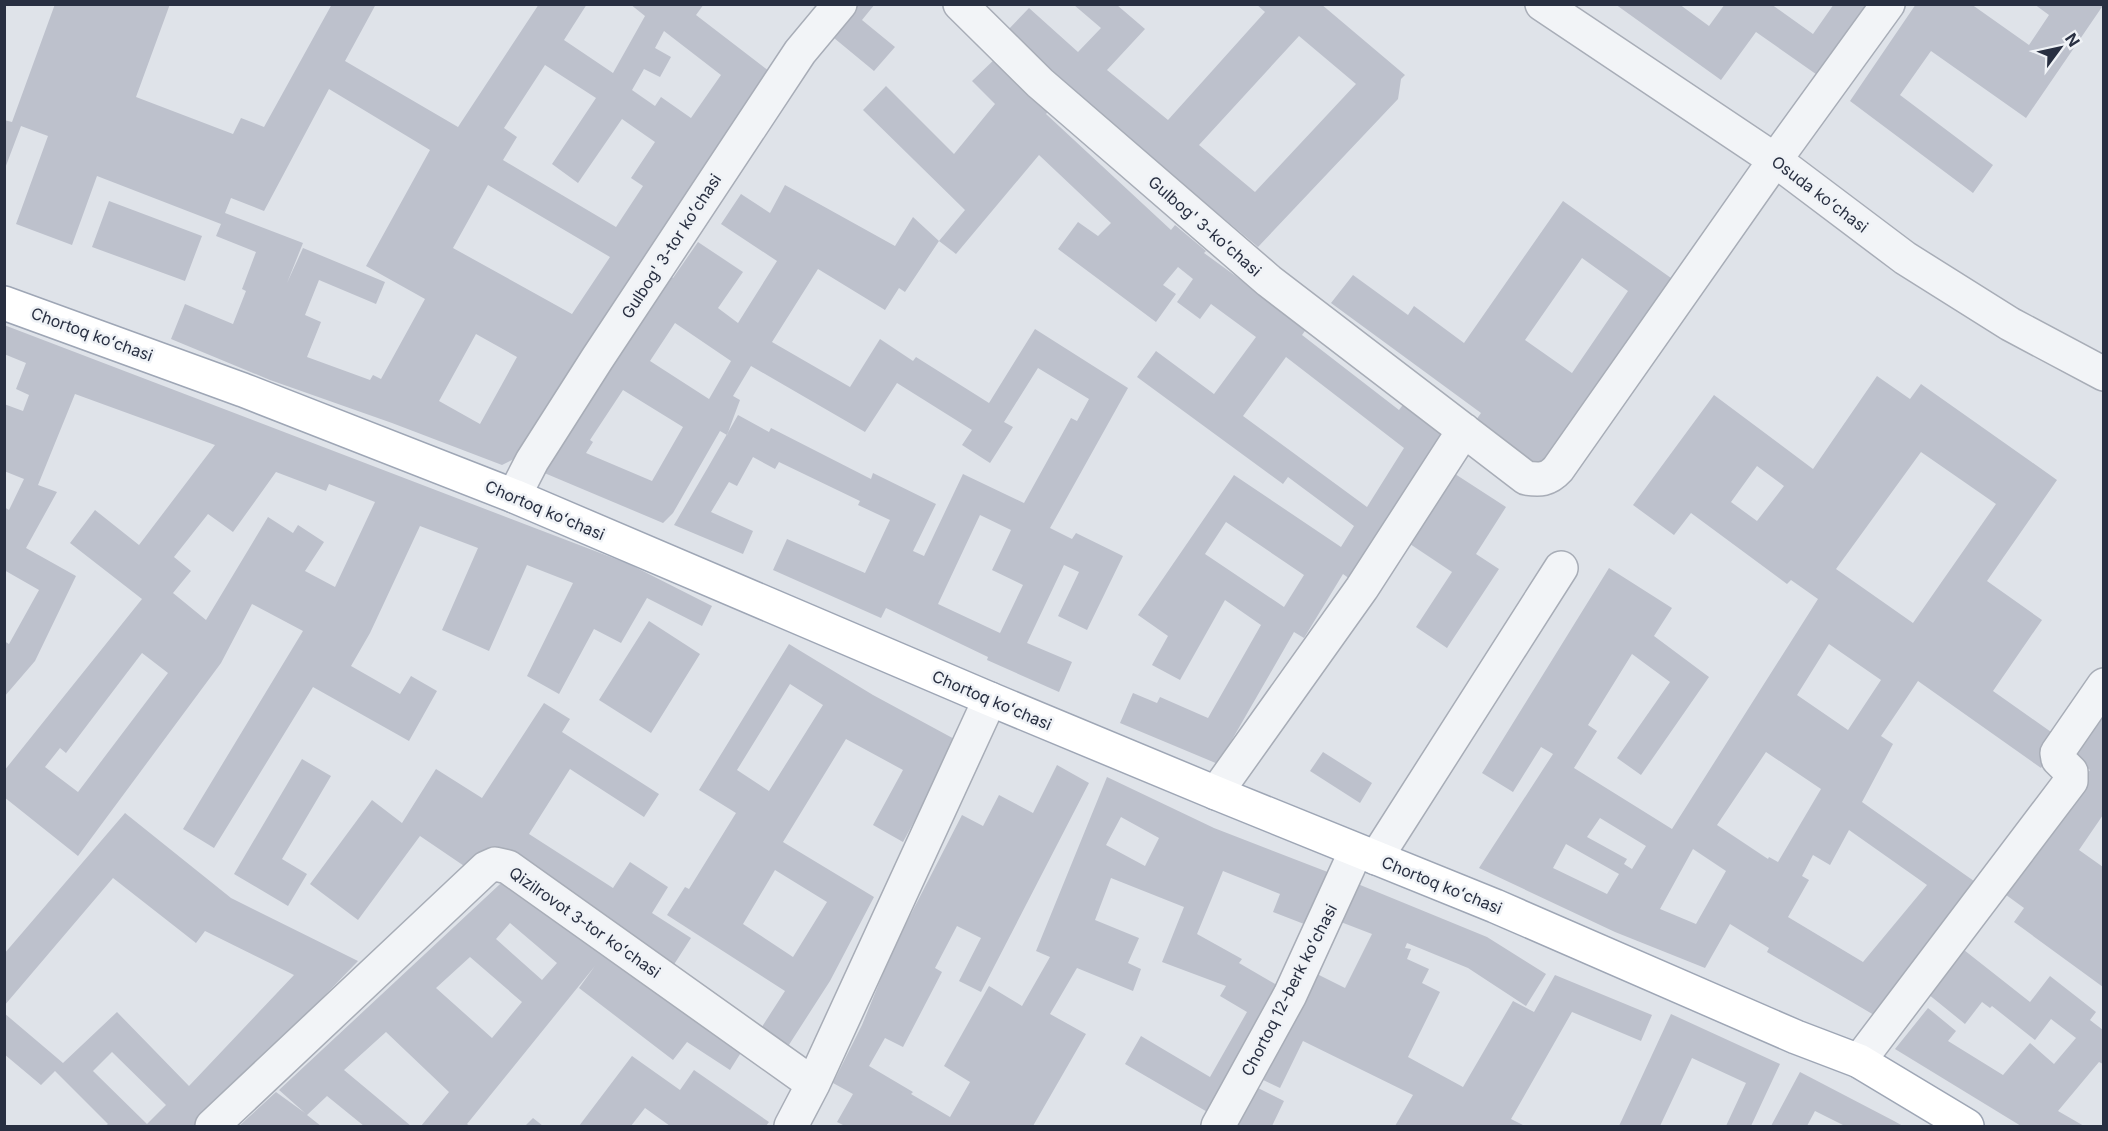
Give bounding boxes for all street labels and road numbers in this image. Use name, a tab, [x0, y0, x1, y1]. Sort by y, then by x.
street label: Osuda koʻchasi	[1768, 151, 1872, 237]
street label: Gulbog' 3-tor koʻchasi	[617, 170, 725, 322]
street label: Gulbog' 3-koʻchasi	[1144, 171, 1266, 281]
street label: Chortoq koʻchasi	[28, 303, 156, 365]
street label: Chortoq koʻchasi	[482, 476, 608, 544]
street label: Chortoq koʻchasi	[929, 666, 1055, 734]
street label: Chortoq koʻchasi	[1379, 852, 1505, 918]
street label: Qizilrovot 3-tor koʻchasi	[505, 862, 665, 982]
street label: Chortoq 12-berk koʻchasi	[1237, 901, 1341, 1079]

